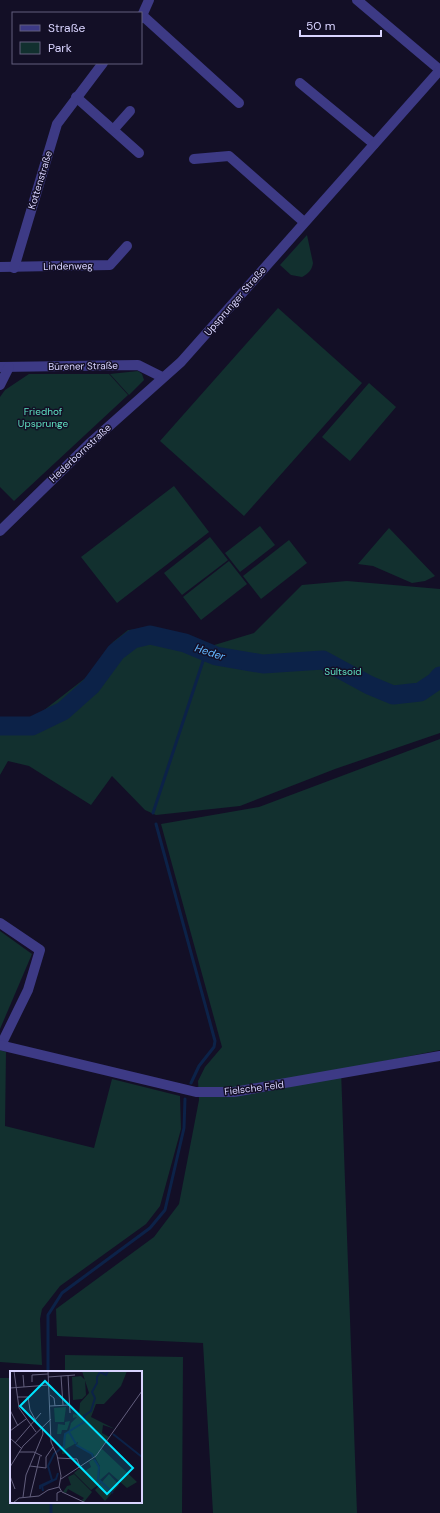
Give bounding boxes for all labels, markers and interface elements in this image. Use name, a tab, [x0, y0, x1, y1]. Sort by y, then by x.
legend	[12, 12, 142, 64]
scale bar	[300, 12, 381, 38]
text: 50 m	[306, 18, 335, 34]
text: Straße	[48, 20, 85, 36]
text: Park	[48, 40, 72, 56]
street label: Kottenstraße	[25, 149, 55, 211]
street label: Lindenweg	[43, 259, 93, 273]
street label: Upsprunger Straße	[201, 263, 269, 338]
street label: Bürener Straße	[48, 359, 118, 373]
park label: Friedhof Upsprunge	[18, 405, 68, 430]
street label: Hederbornstraße	[46, 421, 114, 485]
water label: Heder	[193, 641, 228, 664]
park label: Sültsoid	[324, 665, 362, 678]
street label: Fielsche Feld	[224, 1078, 284, 1098]
inset map	[10, 1371, 142, 1503]

